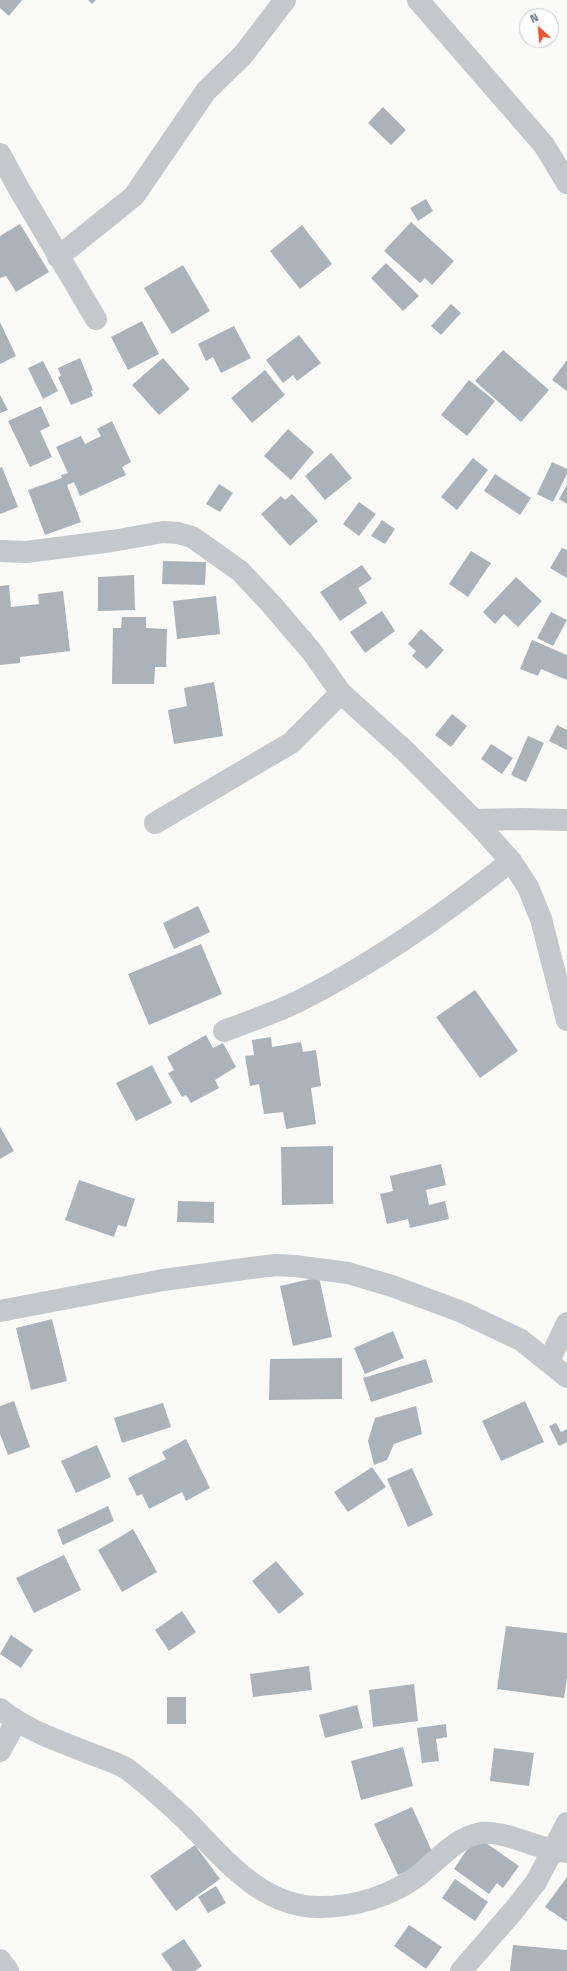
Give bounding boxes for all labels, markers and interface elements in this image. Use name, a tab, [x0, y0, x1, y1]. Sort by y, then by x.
north arrow	[519, 8, 559, 48]
text: N	[527, 9, 541, 27]

